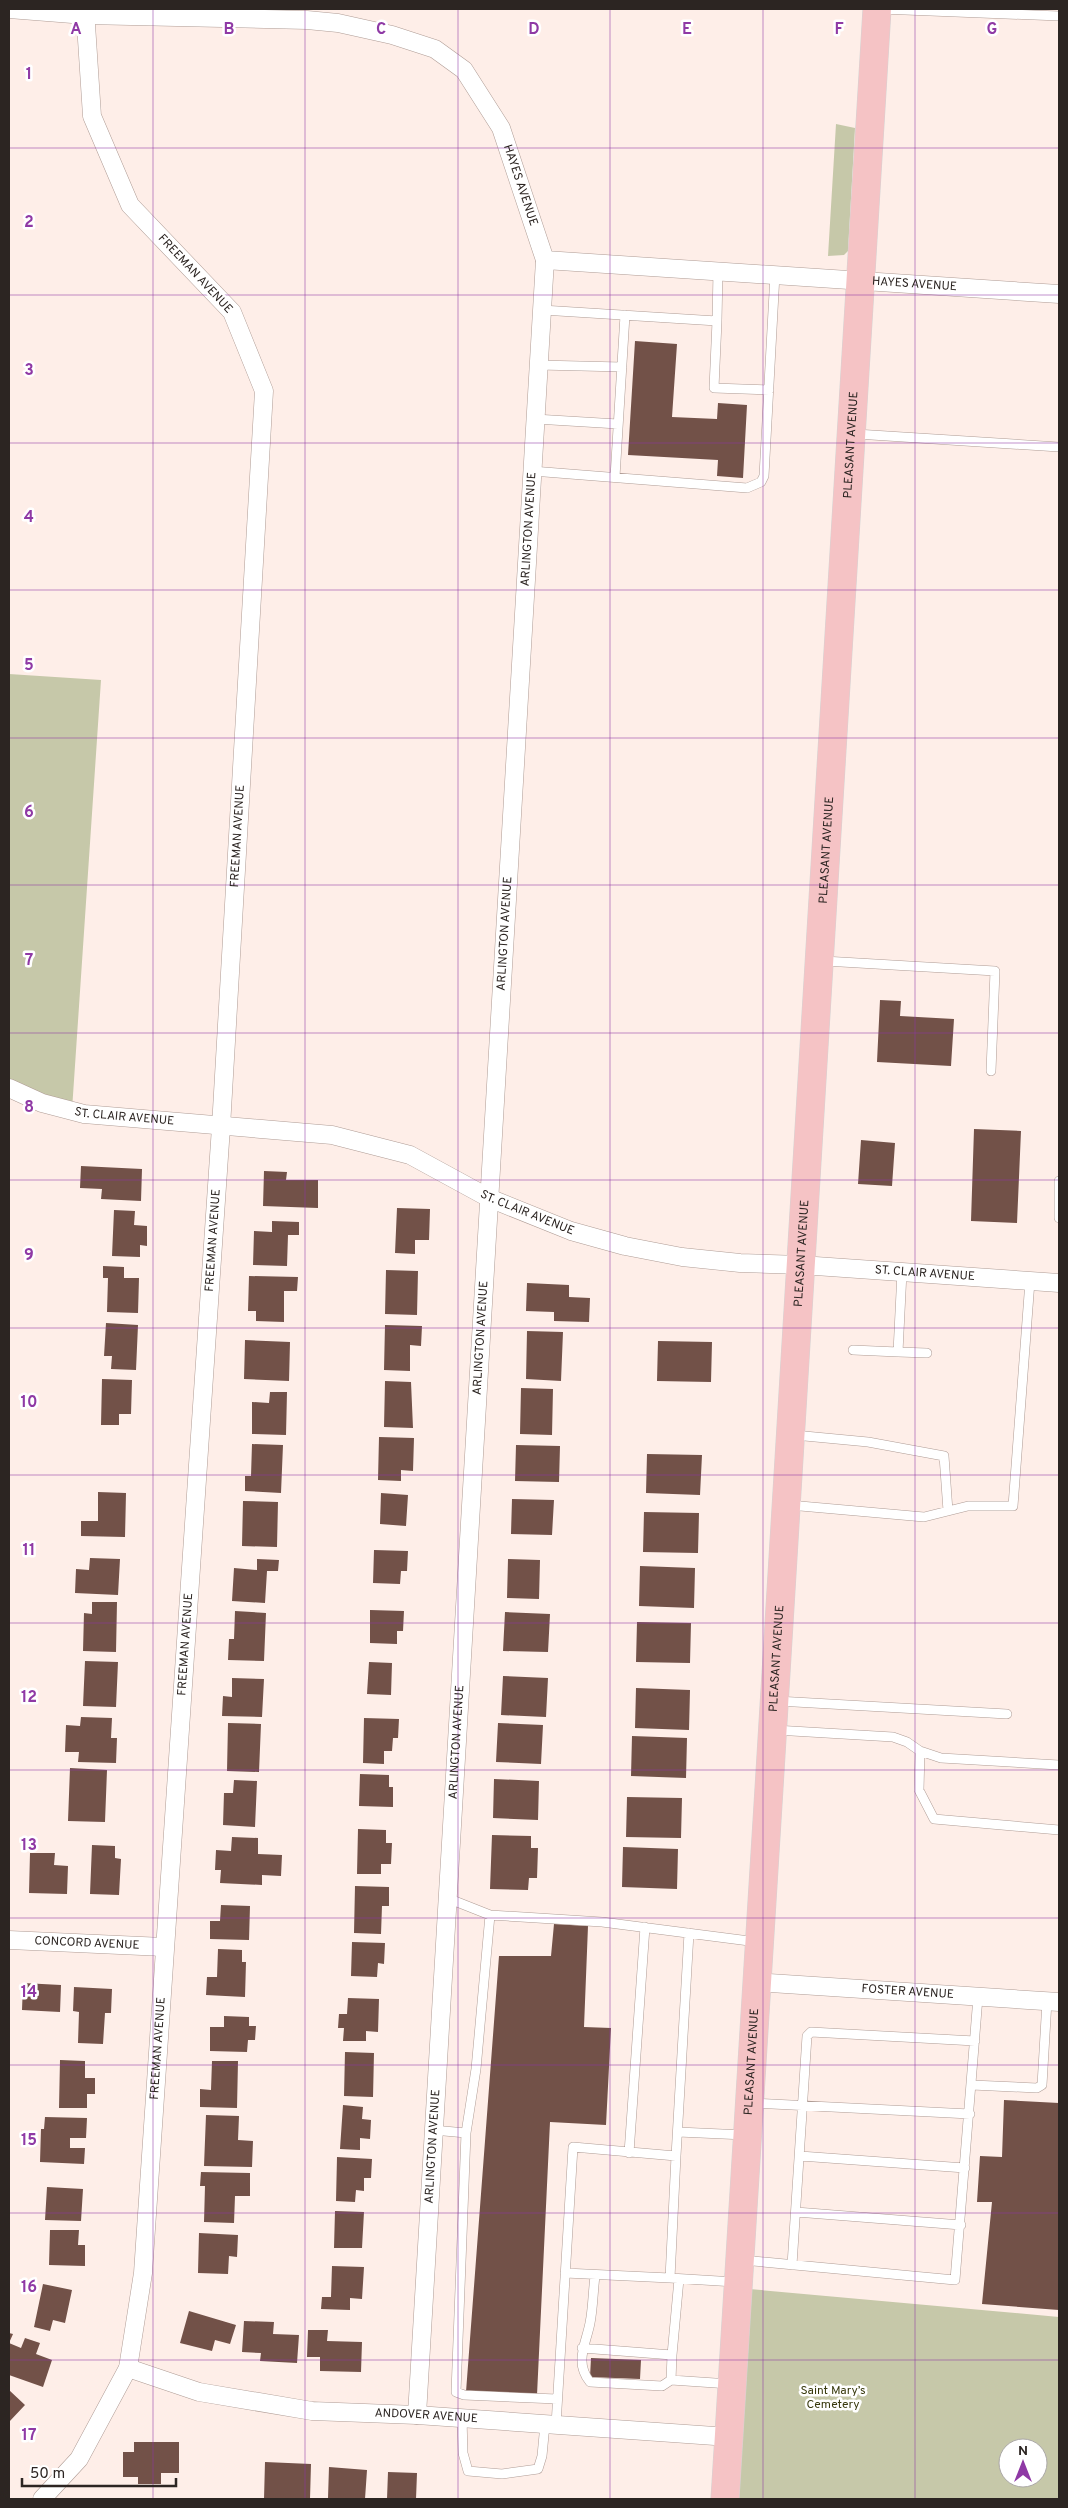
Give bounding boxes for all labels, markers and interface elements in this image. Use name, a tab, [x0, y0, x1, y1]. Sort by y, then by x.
text: A	[70, 20, 82, 40]
text: B	[223, 20, 235, 40]
text: C	[376, 20, 386, 40]
text: D	[528, 20, 540, 40]
text: E	[682, 20, 692, 40]
text: F	[834, 20, 844, 40]
text: G	[987, 20, 997, 40]
text: 1	[26, 65, 32, 85]
street label: HAYES AVENUE	[499, 142, 541, 228]
text: 2	[24, 213, 34, 233]
street label: FREEMAN AVENUE	[154, 231, 236, 317]
street label: HAYES AVENUE	[871, 274, 957, 295]
text: 3	[24, 361, 34, 381]
street label: PLEASANT AVENUE	[840, 391, 863, 499]
street label: ARLINGTON AVENUE	[518, 472, 540, 587]
text: 4	[24, 508, 34, 528]
text: 5	[24, 656, 34, 676]
street label: FREEMAN AVENUE	[227, 784, 249, 888]
street label: PLEASANT AVENUE	[816, 796, 838, 904]
text: 6	[24, 803, 34, 823]
street label: ARLINGTON AVENUE	[494, 876, 516, 991]
text: 7	[25, 951, 33, 971]
text: 8	[24, 1098, 34, 1118]
street label: ST. CLAIR AVENUE	[72, 1104, 175, 1130]
street label: ST. CLAIR AVENUE	[477, 1187, 577, 1239]
street label: FREEMAN AVENUE	[202, 1189, 225, 1292]
street label: PLEASANT AVENUE	[791, 1199, 813, 1307]
text: 9	[24, 1246, 34, 1266]
street label: ST. CLAIR AVENUE	[874, 1262, 975, 1285]
street label: ARLINGTON AVENUE	[470, 1280, 492, 1395]
text: 10	[21, 1393, 37, 1413]
text: 11	[23, 1541, 35, 1561]
street label: FREEMAN AVENUE	[174, 1593, 197, 1696]
street label: PLEASANT AVENUE	[766, 1605, 788, 1713]
street label: ARLINGTON AVENUE	[446, 1685, 468, 1800]
text: 12	[21, 1688, 37, 1708]
text: 13	[21, 1836, 37, 1856]
street label: CONCORD AVENUE	[34, 1933, 140, 1954]
street label: FOSTER AVENUE	[861, 1981, 954, 2003]
text: 14	[21, 1983, 37, 2003]
street label: FREEMAN AVENUE	[147, 1997, 170, 2100]
street label: PLEASANT AVENUE	[741, 2008, 763, 2116]
street label: ARLINGTON AVENUE	[422, 2089, 444, 2204]
text: 15	[21, 2131, 37, 2151]
text: 16	[21, 2278, 37, 2298]
park label: Saint Mary’s Cemetery	[800, 2383, 866, 2413]
street label: ANDOVER AVENUE	[374, 2405, 479, 2427]
text: 17	[22, 2426, 36, 2446]
north arrow	[998, 2438, 1048, 2488]
text: N	[1018, 2443, 1028, 2460]
scale bar	[22, 2456, 176, 2488]
text: 50 m	[30, 2465, 65, 2484]

